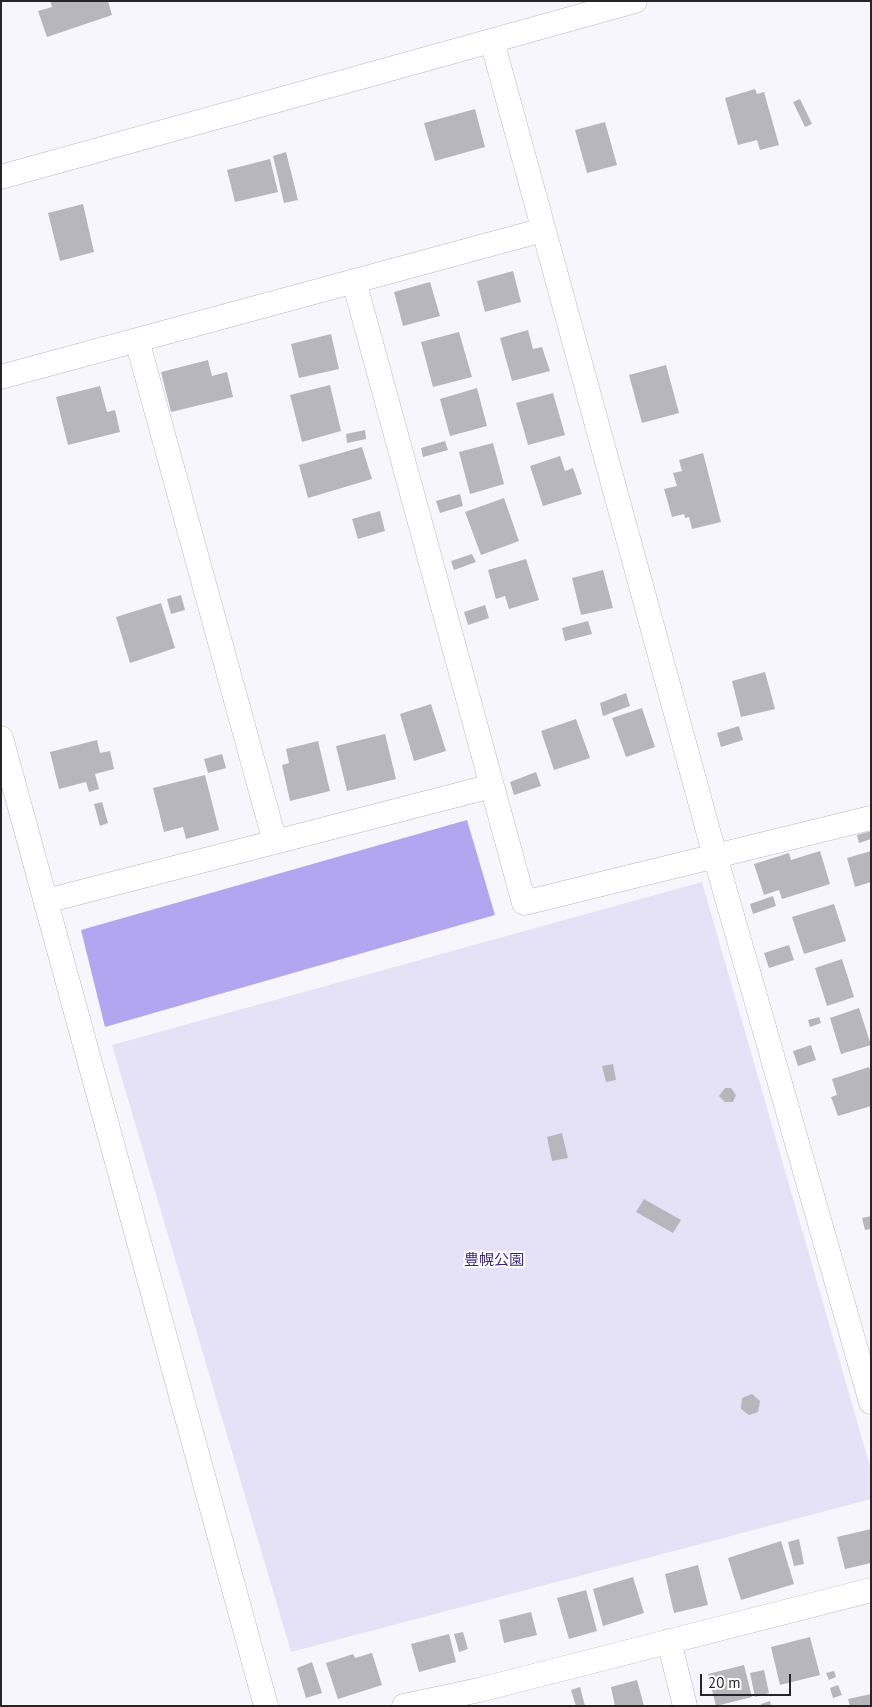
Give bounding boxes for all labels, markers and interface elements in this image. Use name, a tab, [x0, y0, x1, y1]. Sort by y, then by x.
park label: 豊幌公園	[464, 1252, 524, 1270]
scale bar	[702, 1664, 793, 1696]
text: 20 m	[708, 1673, 741, 1692]

